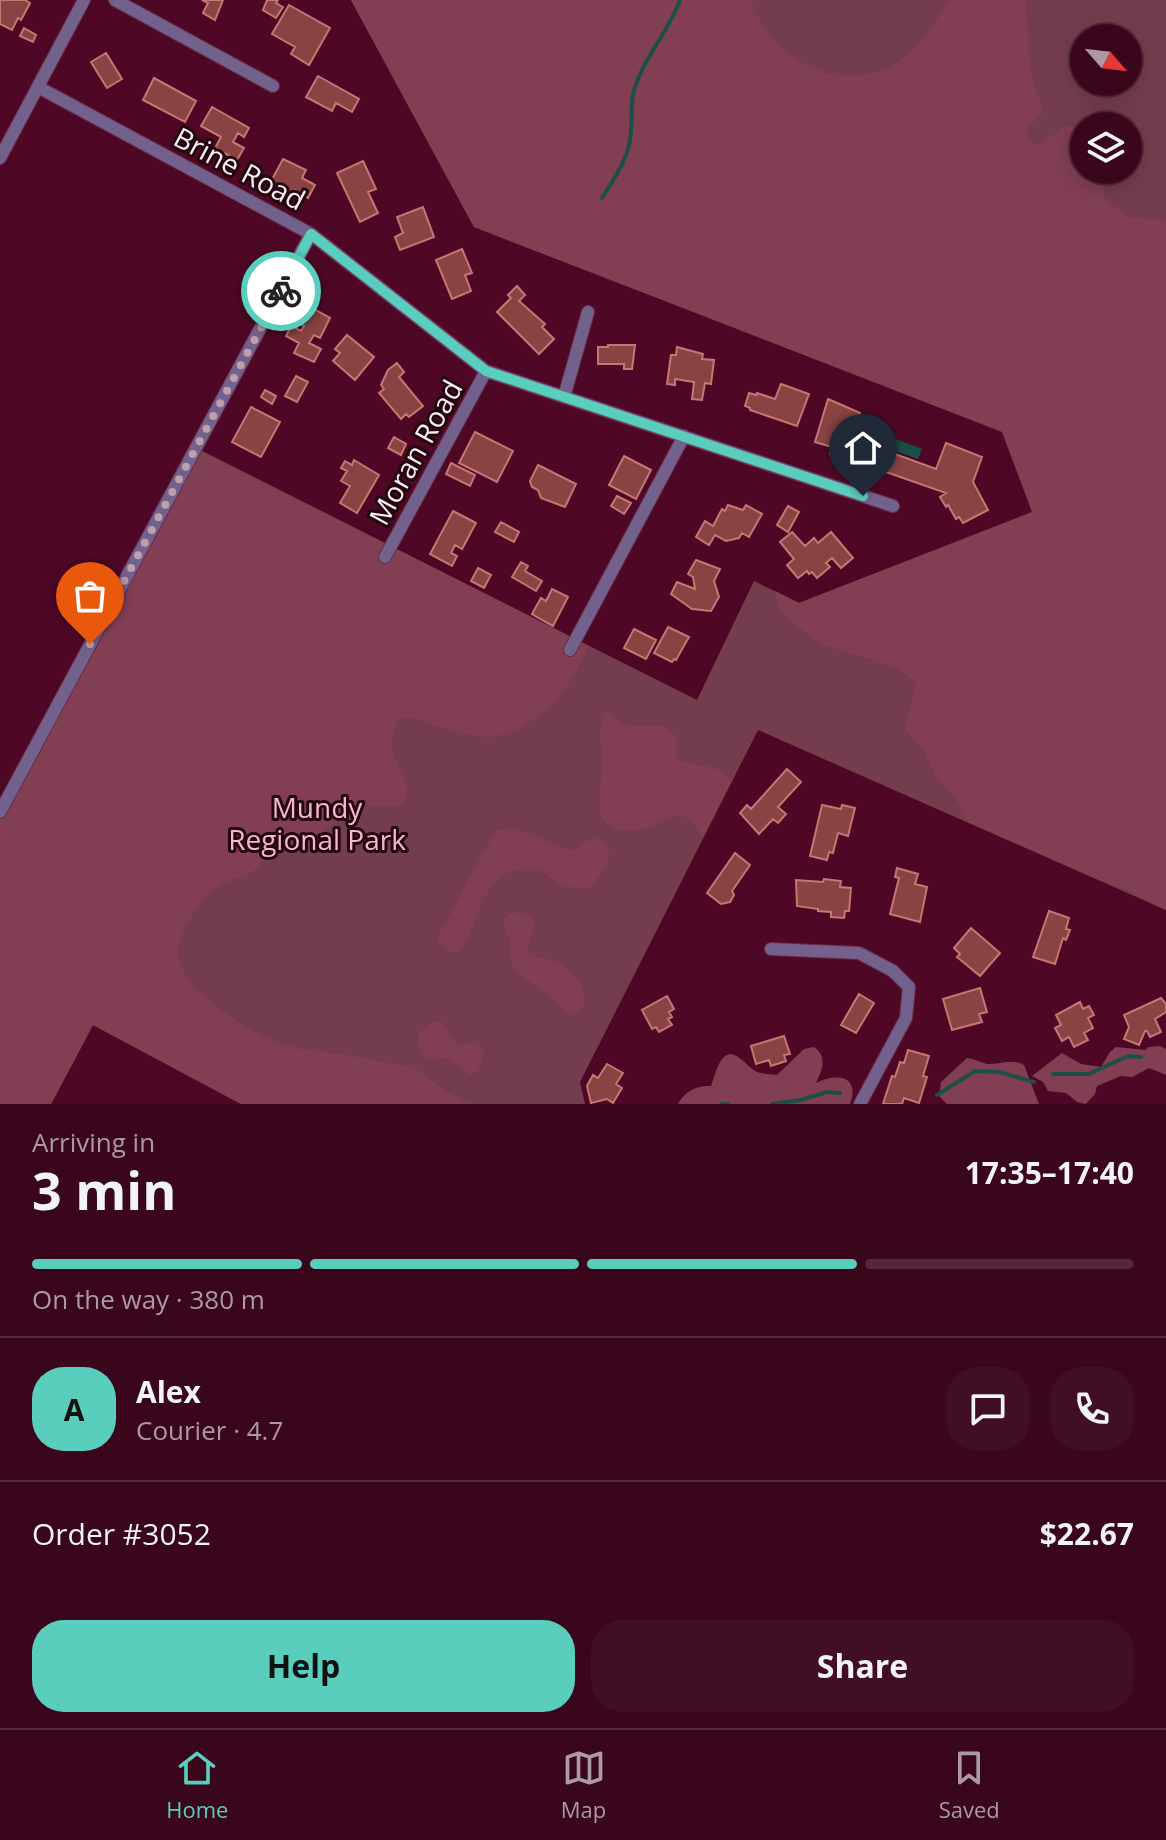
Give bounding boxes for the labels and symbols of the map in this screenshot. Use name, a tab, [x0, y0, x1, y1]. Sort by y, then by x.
north arrow	[1070, 24, 1142, 96]
street label: Brine Road	[168, 118, 312, 218]
courier	[241, 251, 321, 331]
street label: Moran Road	[360, 373, 470, 531]
pin	[829, 414, 897, 496]
pin	[56, 562, 124, 644]
park label: Mundy Regional Park	[228, 788, 406, 858]

